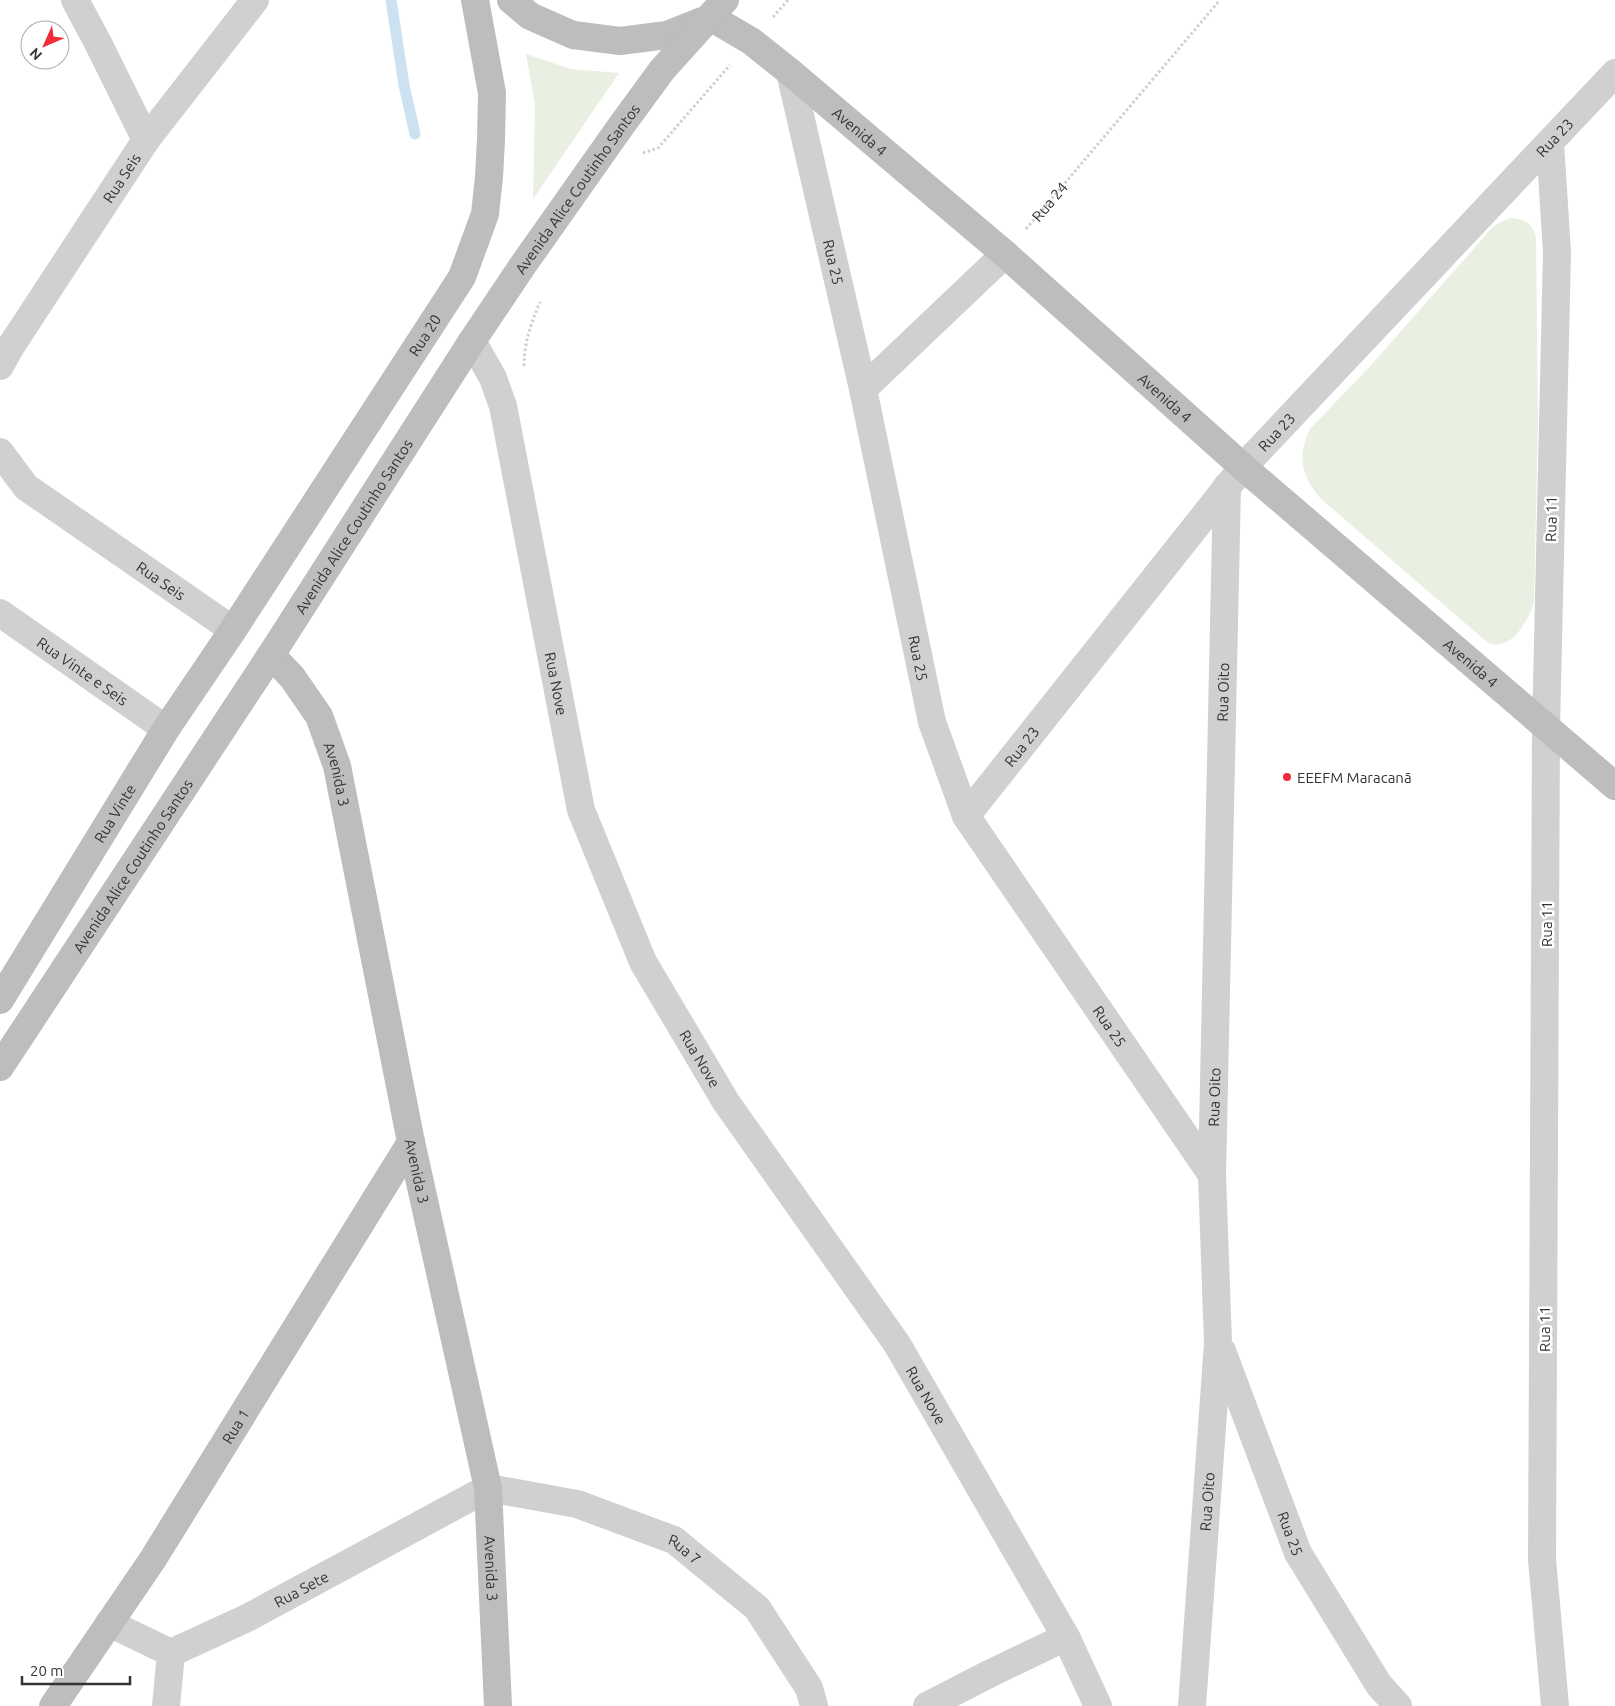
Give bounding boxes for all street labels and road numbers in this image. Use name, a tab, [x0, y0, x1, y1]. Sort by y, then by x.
street label: Avenida Alice Coutinho Santos	[511, 100, 643, 277]
street label: Avenida 4	[829, 103, 891, 159]
street label: Rua 23	[1532, 115, 1576, 160]
street label: Rua Seis	[99, 150, 144, 206]
street label: Rua 24	[1028, 178, 1071, 225]
street label: Rua 25	[820, 238, 847, 286]
street label: Rua 20	[405, 311, 444, 359]
street label: Avenida 4	[1135, 369, 1195, 426]
street label: Rua 23	[1254, 409, 1298, 454]
street label: Avenida Alice Coutinho Santos	[291, 436, 416, 617]
street label: Rua 11	[1542, 496, 1560, 542]
street label: Rua Seis	[134, 558, 189, 603]
street label: Rua Vinte e Seis	[34, 633, 132, 708]
street label: Rua 25	[906, 634, 932, 682]
street label: Avenida 4	[1441, 635, 1502, 691]
street label: Rua Nove	[542, 650, 571, 717]
street label: Rua Oito	[1213, 662, 1232, 722]
street label: Rua 23	[1000, 723, 1042, 770]
street label: Avenida 3	[321, 740, 353, 808]
street label: Avenida Alice Coutinho Santos	[69, 776, 196, 956]
street label: Rua Vinte	[90, 781, 139, 846]
street label: Rua 11	[1538, 901, 1555, 947]
street label: Rua 25	[1090, 1002, 1130, 1050]
street label: Rua Nove	[677, 1027, 724, 1090]
street label: Rua Oito	[1205, 1067, 1223, 1127]
street label: Avenida 3	[402, 1137, 433, 1205]
street label: Rua 11	[1536, 1306, 1553, 1352]
street label: Rua Nove	[903, 1363, 950, 1427]
street label: Rua 1	[218, 1406, 252, 1447]
street label: Rua Oito	[1196, 1471, 1217, 1532]
street label: Rua 25	[1275, 1509, 1307, 1558]
street label: Rua 7	[666, 1530, 705, 1567]
street label: Avenida 3	[482, 1535, 502, 1601]
street label: Rua Sete	[271, 1567, 331, 1610]

